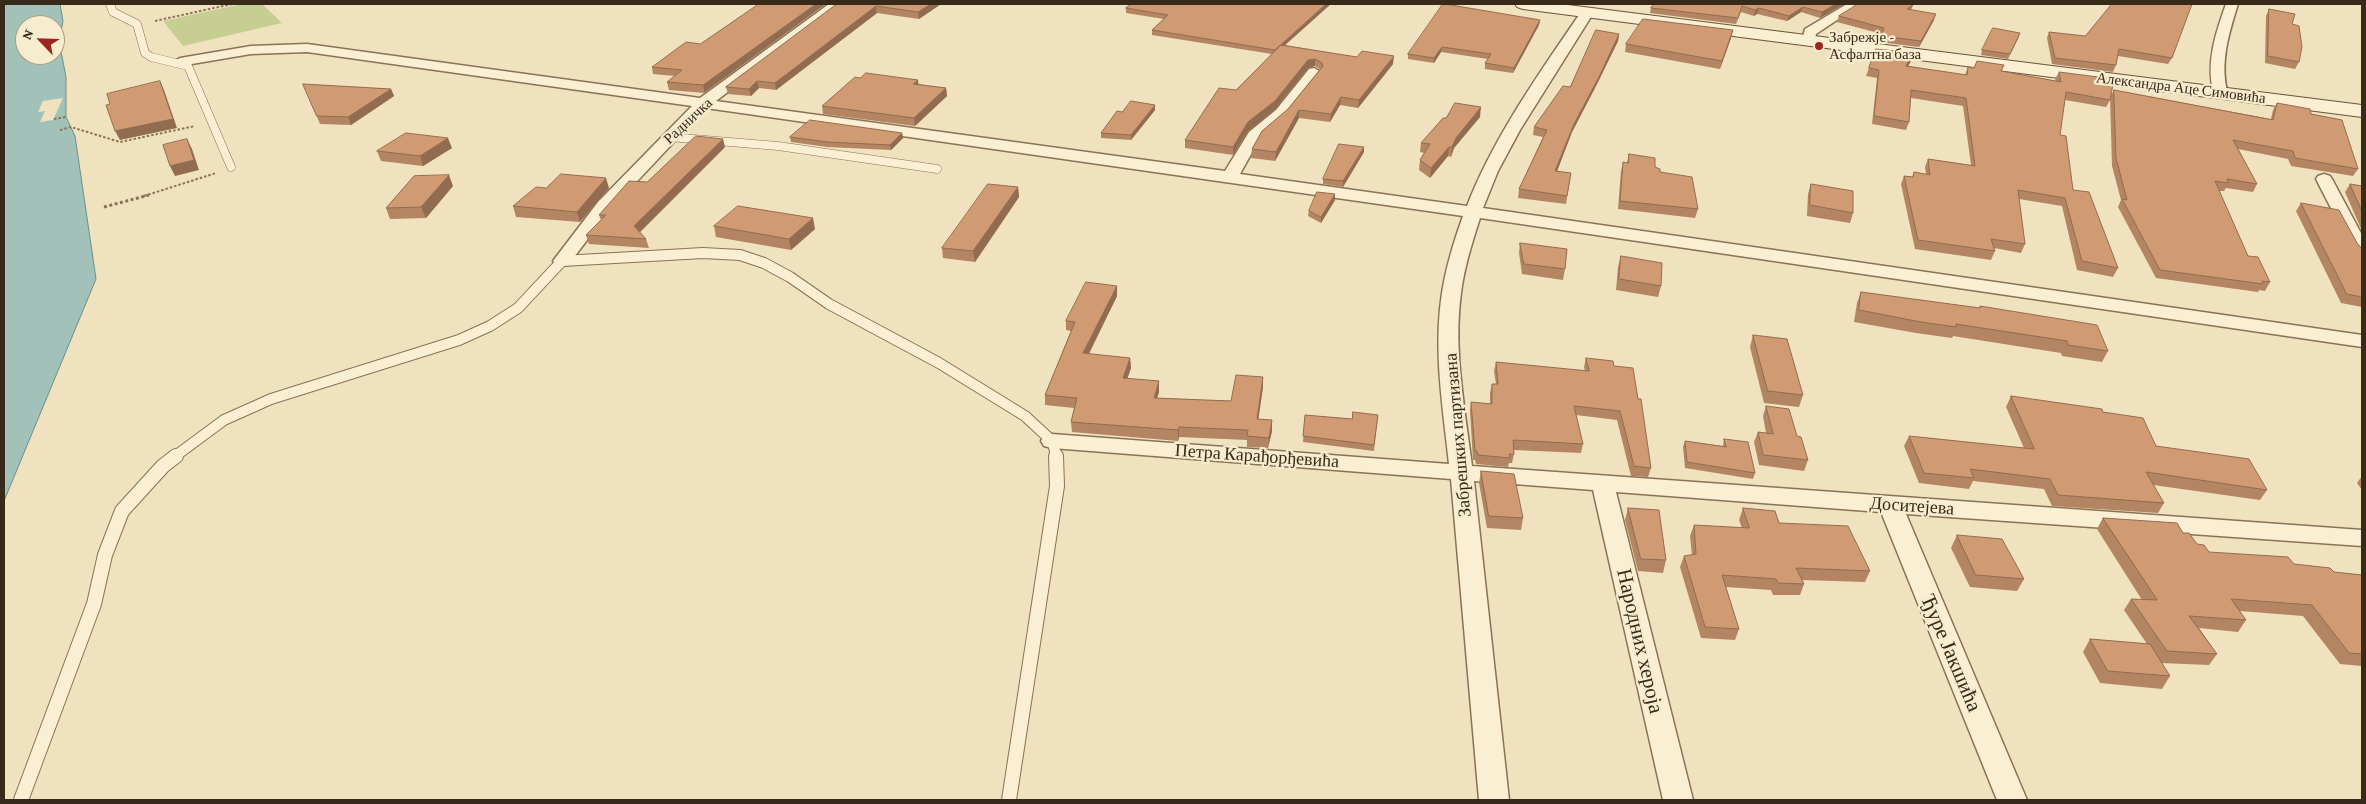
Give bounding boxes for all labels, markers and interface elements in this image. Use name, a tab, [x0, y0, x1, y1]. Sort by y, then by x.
north arrow	[15, 15, 65, 65]
text: N	[18, 27, 36, 42]
place label: Забрежје - Асфалтна база	[1829, 28, 1921, 63]
marker: Забрежје - Асфалтна база	[1813, 40, 1825, 52]
street label: Александра Аце Симовића	[2095, 69, 2267, 107]
street label: Радничка	[660, 94, 716, 148]
street label: Забрешких партизана	[1440, 352, 1476, 518]
street label: Петра Карађорђевића	[1174, 439, 1340, 473]
street label: Доситејева	[1869, 492, 1955, 520]
street label: Народних хероја	[1611, 566, 1669, 716]
street label: Ђуре Јакшића	[1915, 591, 1987, 715]

